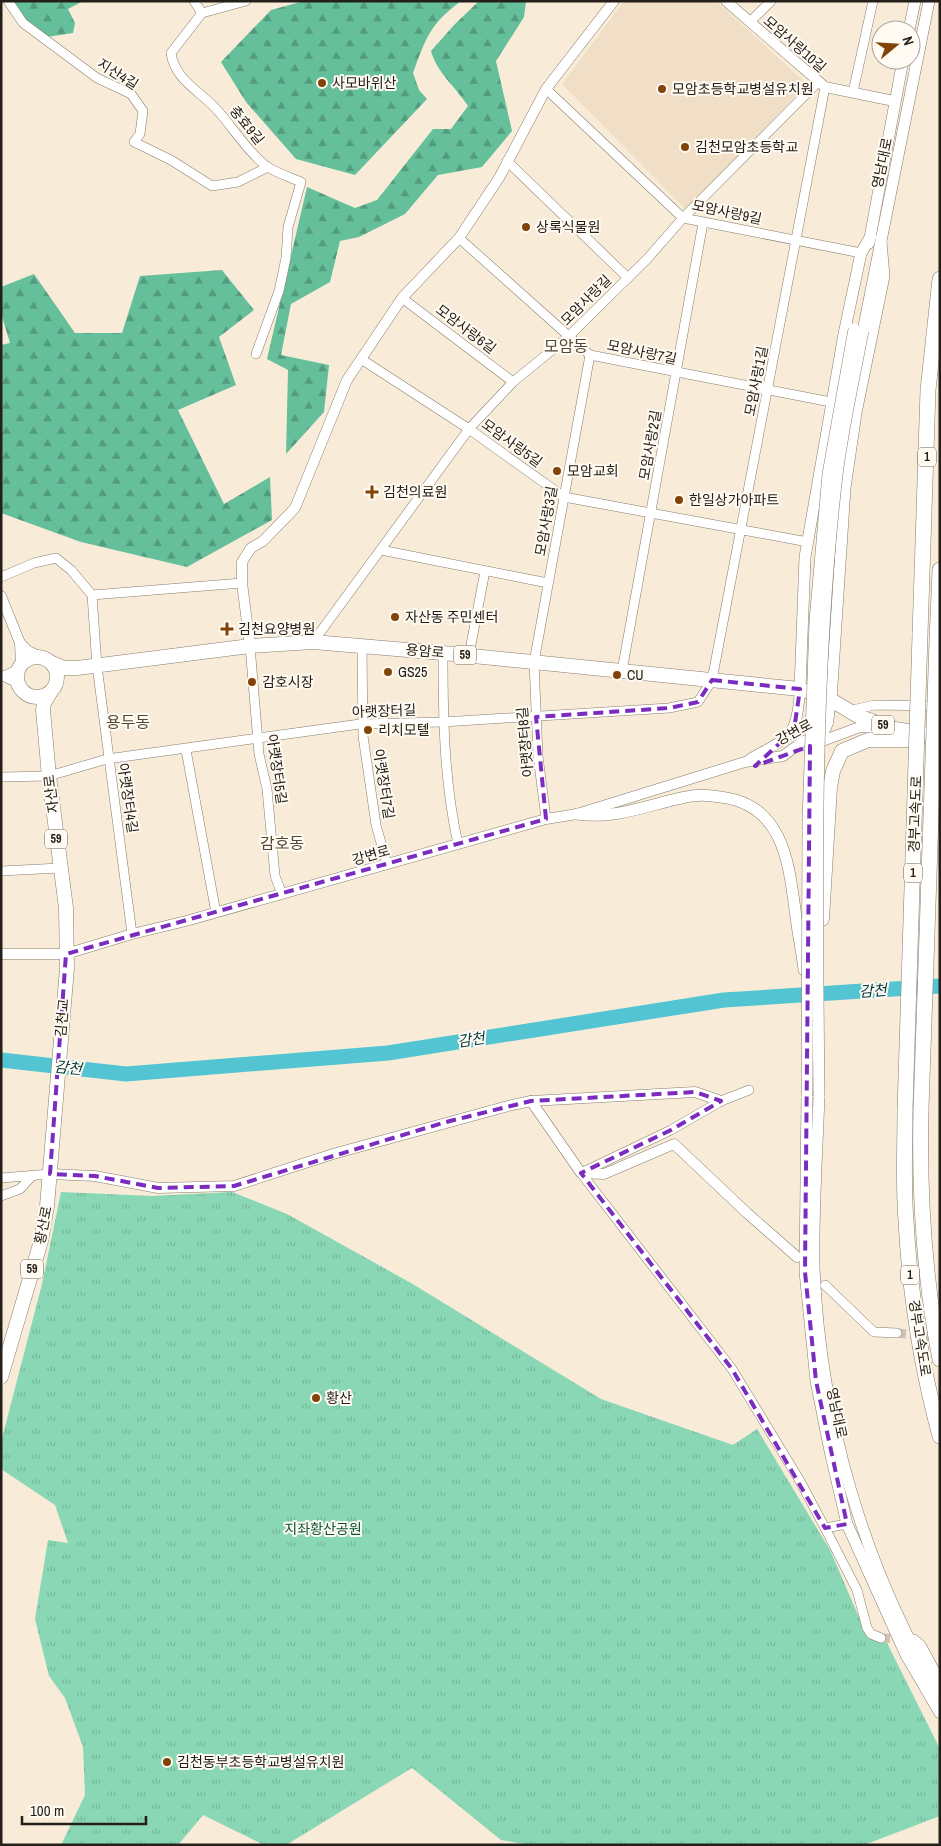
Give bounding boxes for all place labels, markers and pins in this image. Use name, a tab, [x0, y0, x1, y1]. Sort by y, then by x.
place label: 사모바위산	[332, 74, 397, 92]
marker: 사모바위산	[316, 77, 328, 89]
place label: 모암초등학교병설유치원	[672, 80, 814, 98]
marker: 모암초등학교병설유치원	[656, 83, 668, 95]
place label: 김천모암초등학교	[695, 138, 798, 156]
marker: 김천모암초등학교	[679, 141, 691, 153]
place label: 상록식물원	[536, 218, 600, 236]
marker: 상록식물원	[520, 221, 532, 233]
place label: 모암교회	[567, 462, 619, 480]
marker: 모암교회	[551, 465, 563, 477]
place label: 김천의료원	[383, 483, 447, 501]
marker: 김천의료원	[365, 485, 379, 499]
place label: 한일상가아파트	[689, 491, 779, 509]
marker: 한일상가아파트	[673, 494, 685, 506]
place label: 자산동 주민센터	[405, 608, 498, 626]
marker: 자산동 주민센터	[389, 611, 401, 623]
place label: 김천요양병원	[238, 620, 315, 638]
marker: 김천요양병원	[220, 622, 234, 636]
place label: GS25	[398, 663, 427, 681]
marker: GS25	[382, 666, 394, 678]
place label: CU	[627, 666, 644, 684]
marker: CU	[611, 669, 623, 681]
place label: 감호시장	[262, 673, 314, 691]
marker: 감호시장	[246, 676, 258, 688]
place label: 리치모텔	[378, 721, 430, 739]
marker: 리치모텔	[362, 724, 374, 736]
place label: 황산	[326, 1389, 352, 1407]
marker: 황산	[310, 1392, 322, 1404]
place label: 김천동부초등학교병설유치원	[177, 1753, 344, 1771]
marker: 김천동부초등학교병설유치원	[161, 1756, 173, 1768]

